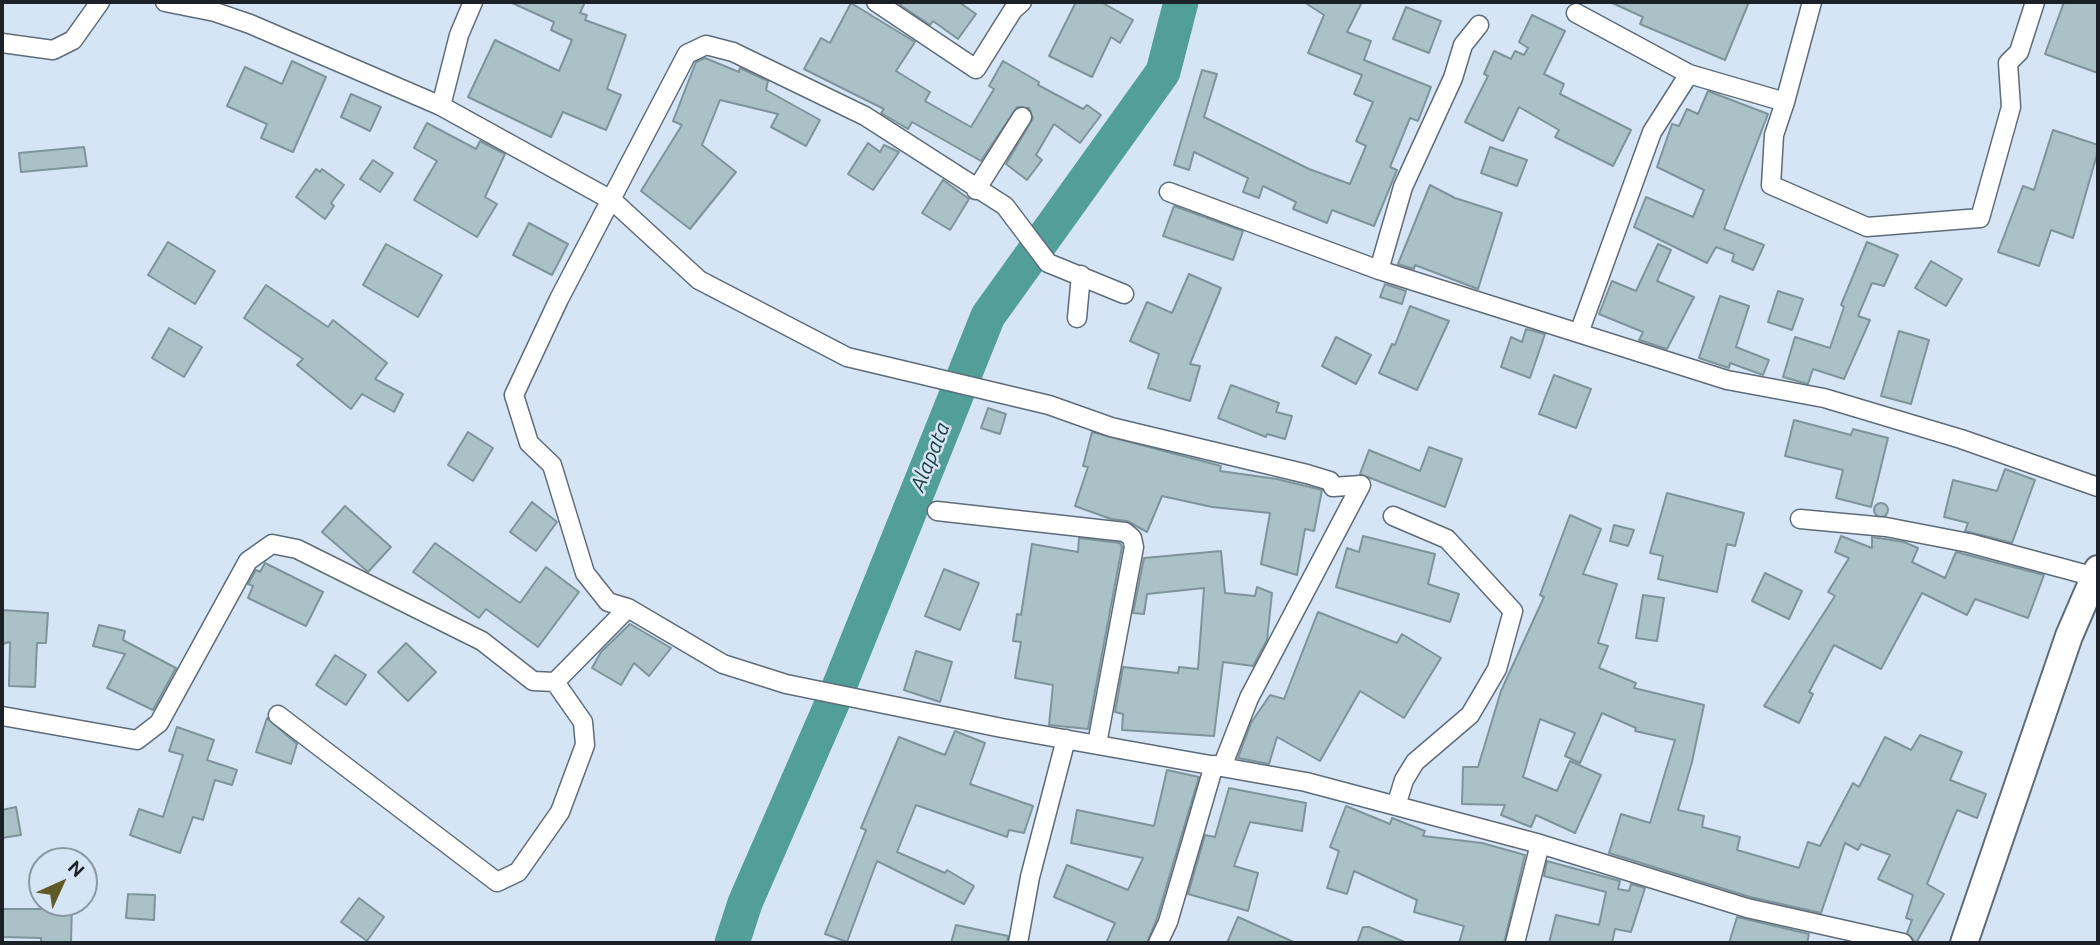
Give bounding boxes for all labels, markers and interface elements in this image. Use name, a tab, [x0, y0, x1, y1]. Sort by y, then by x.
water label: Alapata	[905, 419, 955, 495]
north arrow	[28, 847, 98, 917]
text: N	[64, 856, 89, 881]

